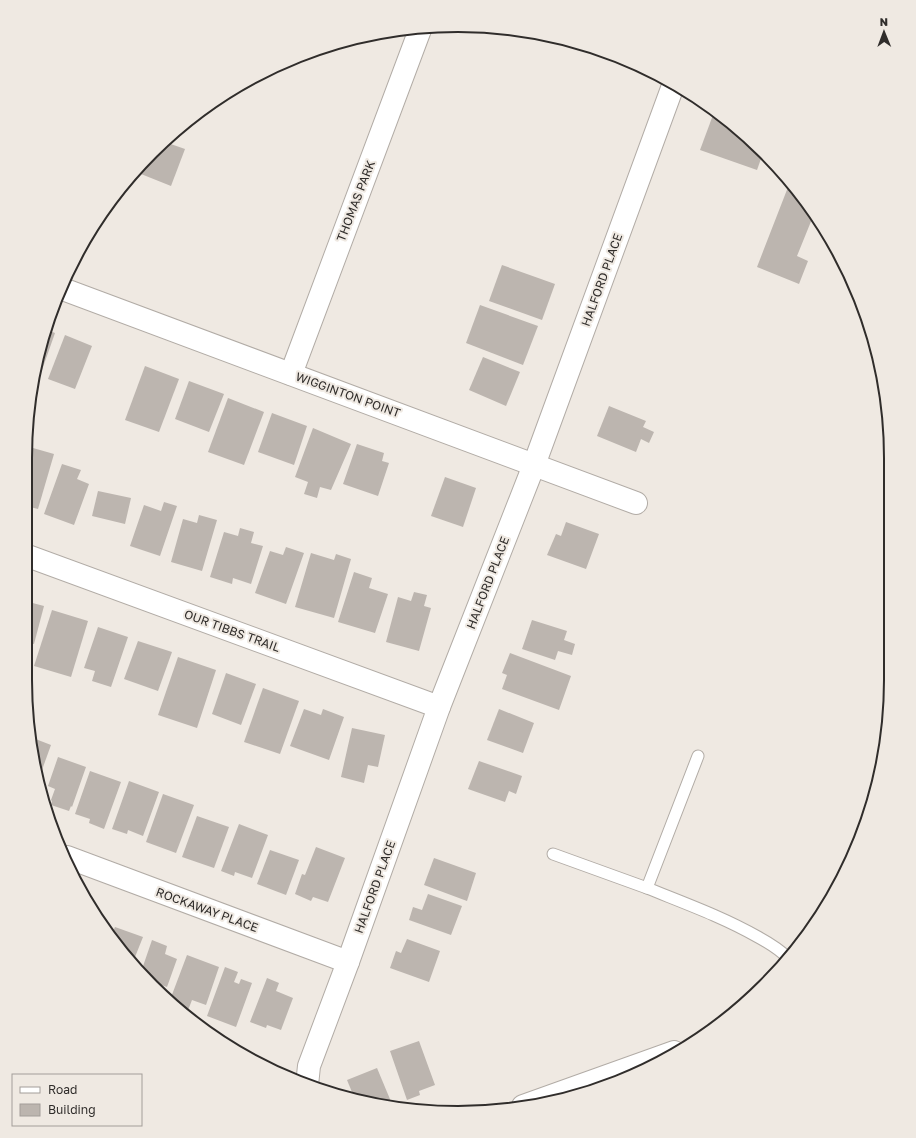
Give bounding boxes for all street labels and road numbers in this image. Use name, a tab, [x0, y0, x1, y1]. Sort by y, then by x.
street label: THOMAS PARK	[333, 158, 378, 244]
street label: HALFORD PLACE	[578, 231, 625, 328]
street label: WIGGINTON POINT	[294, 369, 403, 421]
street label: HALFORD PLACE	[463, 534, 512, 631]
street label: OUR TIBBS TRAIL	[182, 606, 282, 655]
street label: HALFORD PLACE	[351, 838, 398, 935]
street label: ROCKAWAY PLACE	[154, 884, 260, 935]

